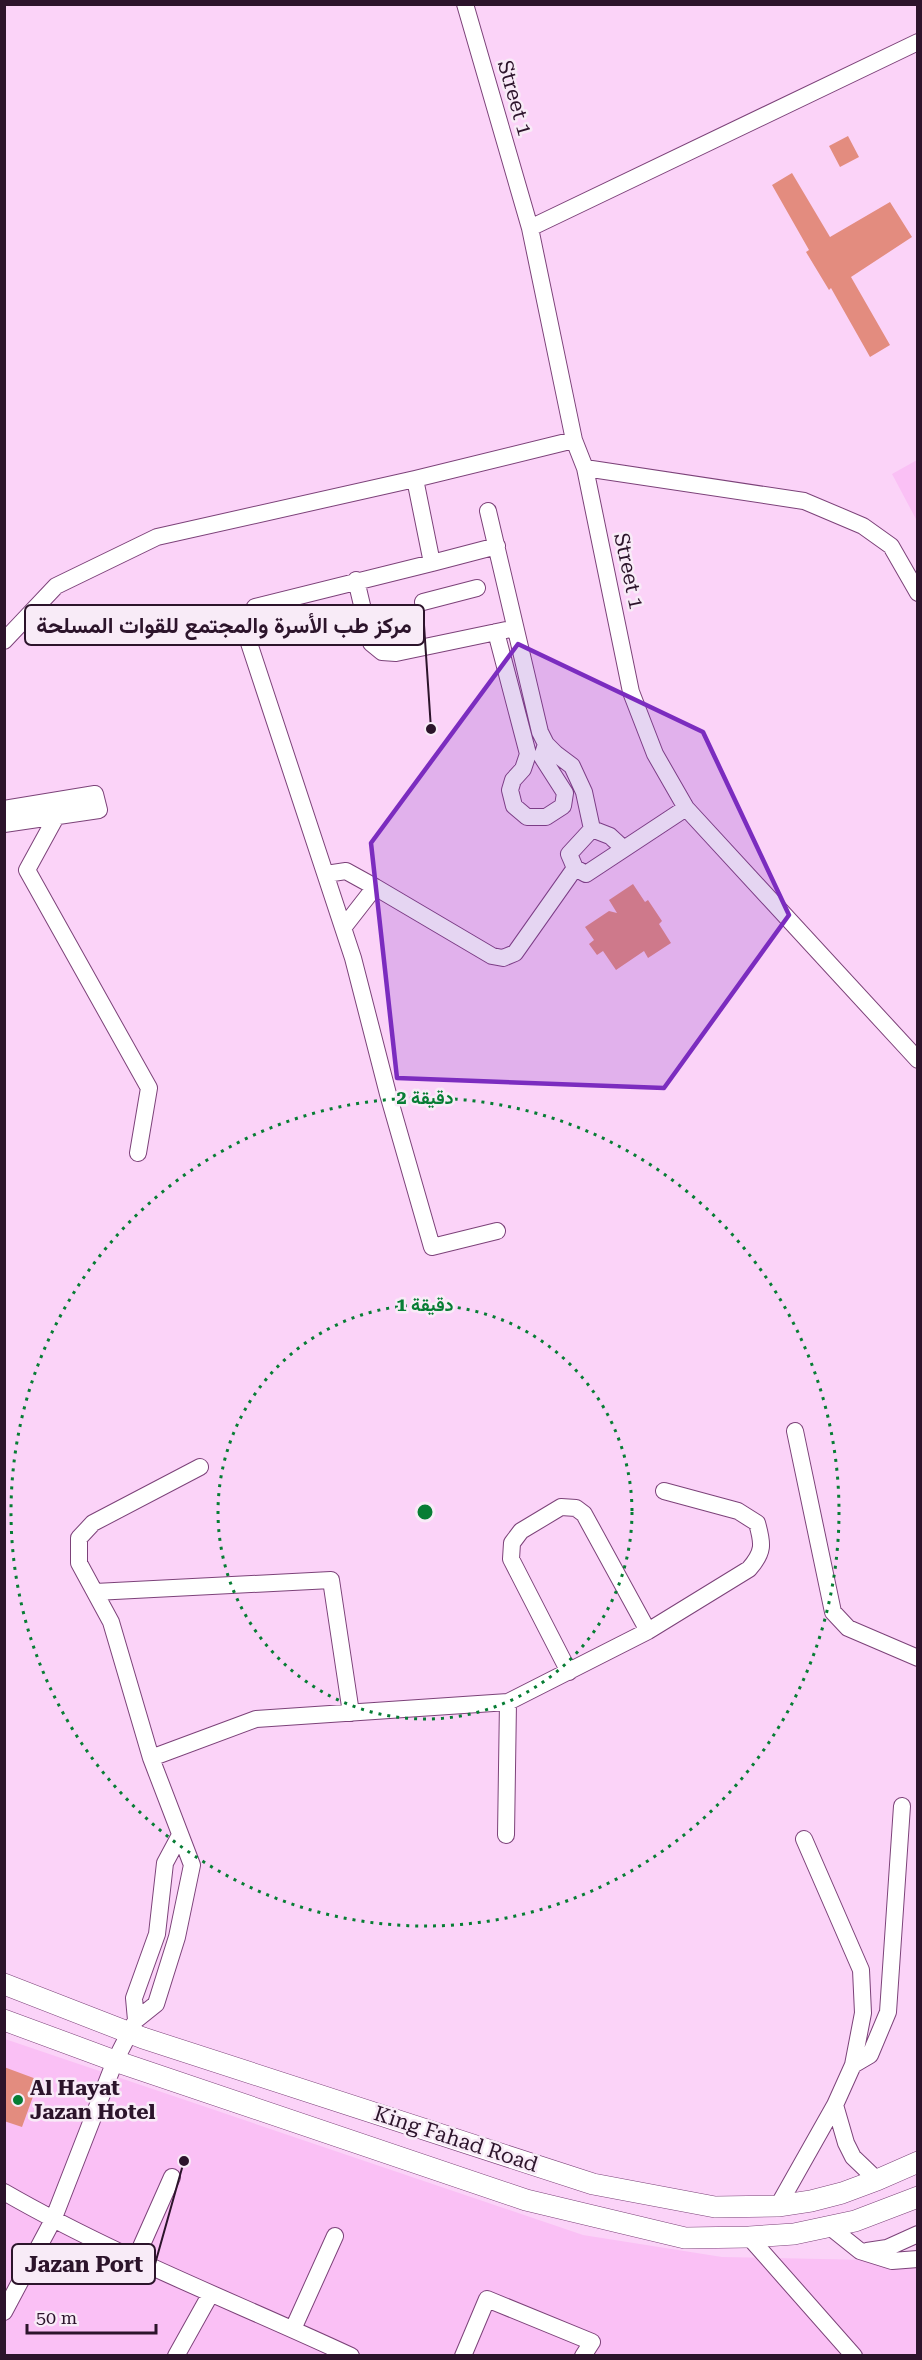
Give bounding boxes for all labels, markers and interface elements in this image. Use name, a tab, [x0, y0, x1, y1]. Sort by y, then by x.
street label: Street 1	[493, 58, 537, 138]
street label: Street 1	[609, 531, 649, 611]
callout: مركز طب الأسرة والمجتمع للقوات المسلحة	[25, 605, 424, 645]
text: مركز طب الأسرة والمجتمع للقوات المسلحة	[36, 612, 412, 640]
text: 2 دقيقة	[396, 1087, 454, 1109]
text: 1 دقيقة	[396, 1294, 454, 1316]
centre of rings	[415, 1502, 435, 1522]
place label: Al Hayat Jazan Hotel	[30, 2076, 155, 2124]
marker: Al Hayat Jazan Hotel	[11, 2093, 25, 2107]
street label: King Fahad Road	[371, 2101, 541, 2177]
callout: Jazan Port	[12, 2244, 155, 2284]
text: Jazan Port	[25, 2252, 143, 2277]
scale bar	[27, 2297, 156, 2335]
text: 50 m	[36, 2307, 77, 2328]

